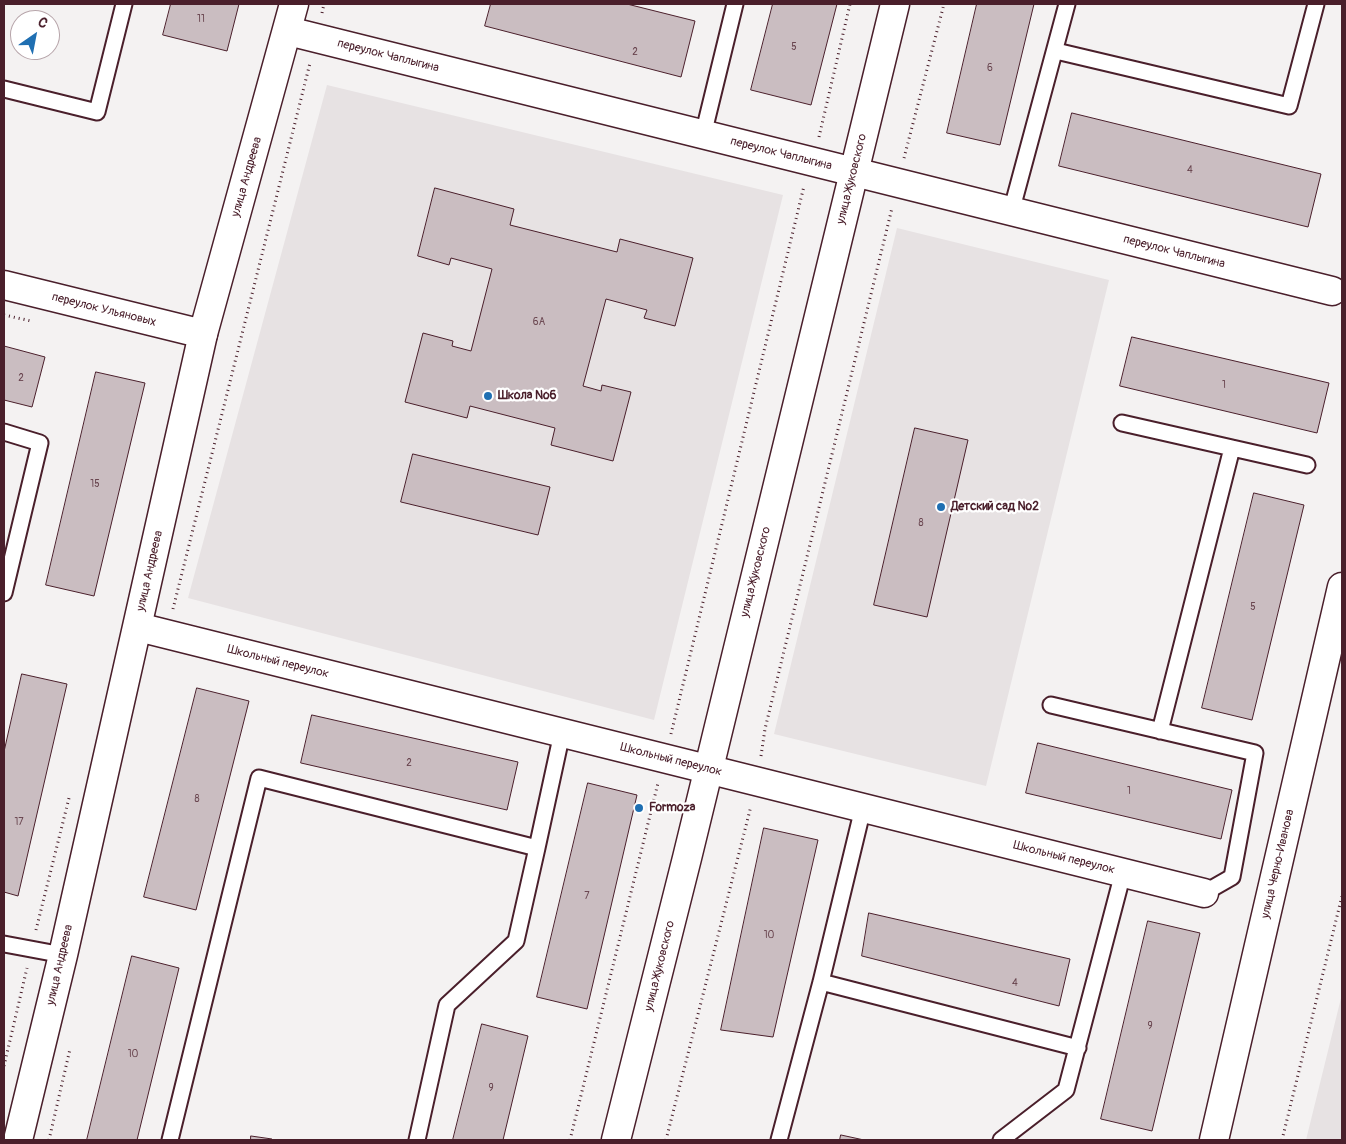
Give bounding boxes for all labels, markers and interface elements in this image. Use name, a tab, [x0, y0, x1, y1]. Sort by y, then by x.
north arrow	[10, 10, 60, 60]
text: С	[35, 13, 51, 32]
house number: 11	[197, 13, 205, 25]
street label: переулок Чаплыгина	[336, 36, 440, 76]
house number: 5	[791, 41, 797, 53]
house number: 2	[632, 46, 638, 58]
house number: 6	[987, 62, 993, 74]
street label: улица Жуковского	[834, 132, 870, 226]
street label: переулок Чаплыгина	[729, 134, 833, 174]
street label: улица Андреева	[229, 135, 265, 219]
house number: 4	[1187, 164, 1193, 176]
street label: переулок Чаплыгина	[1122, 232, 1226, 272]
street label: переулок Ульяновых	[50, 290, 158, 330]
house number: 6А	[533, 316, 545, 328]
house number: 2	[18, 372, 24, 384]
house number: 1	[1222, 379, 1226, 391]
place label: Школа №6	[498, 389, 556, 403]
marker: Школа №6	[482, 390, 494, 402]
house number: 15	[90, 478, 100, 490]
place label: Детский сад №2	[951, 500, 1039, 514]
marker: Детский сад №2	[935, 501, 947, 513]
house number: 8	[918, 517, 924, 529]
street label: улица Жуковского	[738, 525, 774, 619]
street label: улица Андреева	[134, 529, 166, 613]
house number: 5	[1250, 601, 1256, 613]
street label: Школьный переулок	[226, 642, 330, 682]
street label: Школьный переулок	[619, 740, 723, 780]
house number: 2	[406, 757, 412, 769]
house number: 1	[1127, 785, 1131, 797]
house number: 8	[194, 793, 200, 805]
place label: Formoza	[649, 801, 695, 815]
marker: Formoza	[633, 802, 645, 814]
street label: улица Черно-Иванова	[1258, 808, 1298, 920]
house number: 17	[14, 816, 24, 828]
street label: Школьный переулок	[1012, 838, 1116, 878]
house number: 7	[584, 890, 590, 902]
street label: улица Жуковского	[642, 919, 678, 1013]
street label: улица Андреева	[44, 923, 76, 1007]
house number: 10	[764, 929, 774, 941]
house number: 4	[1012, 977, 1018, 989]
house number: 9	[1147, 1020, 1153, 1032]
house number: 10	[128, 1048, 138, 1060]
house number: 9	[488, 1082, 494, 1094]

